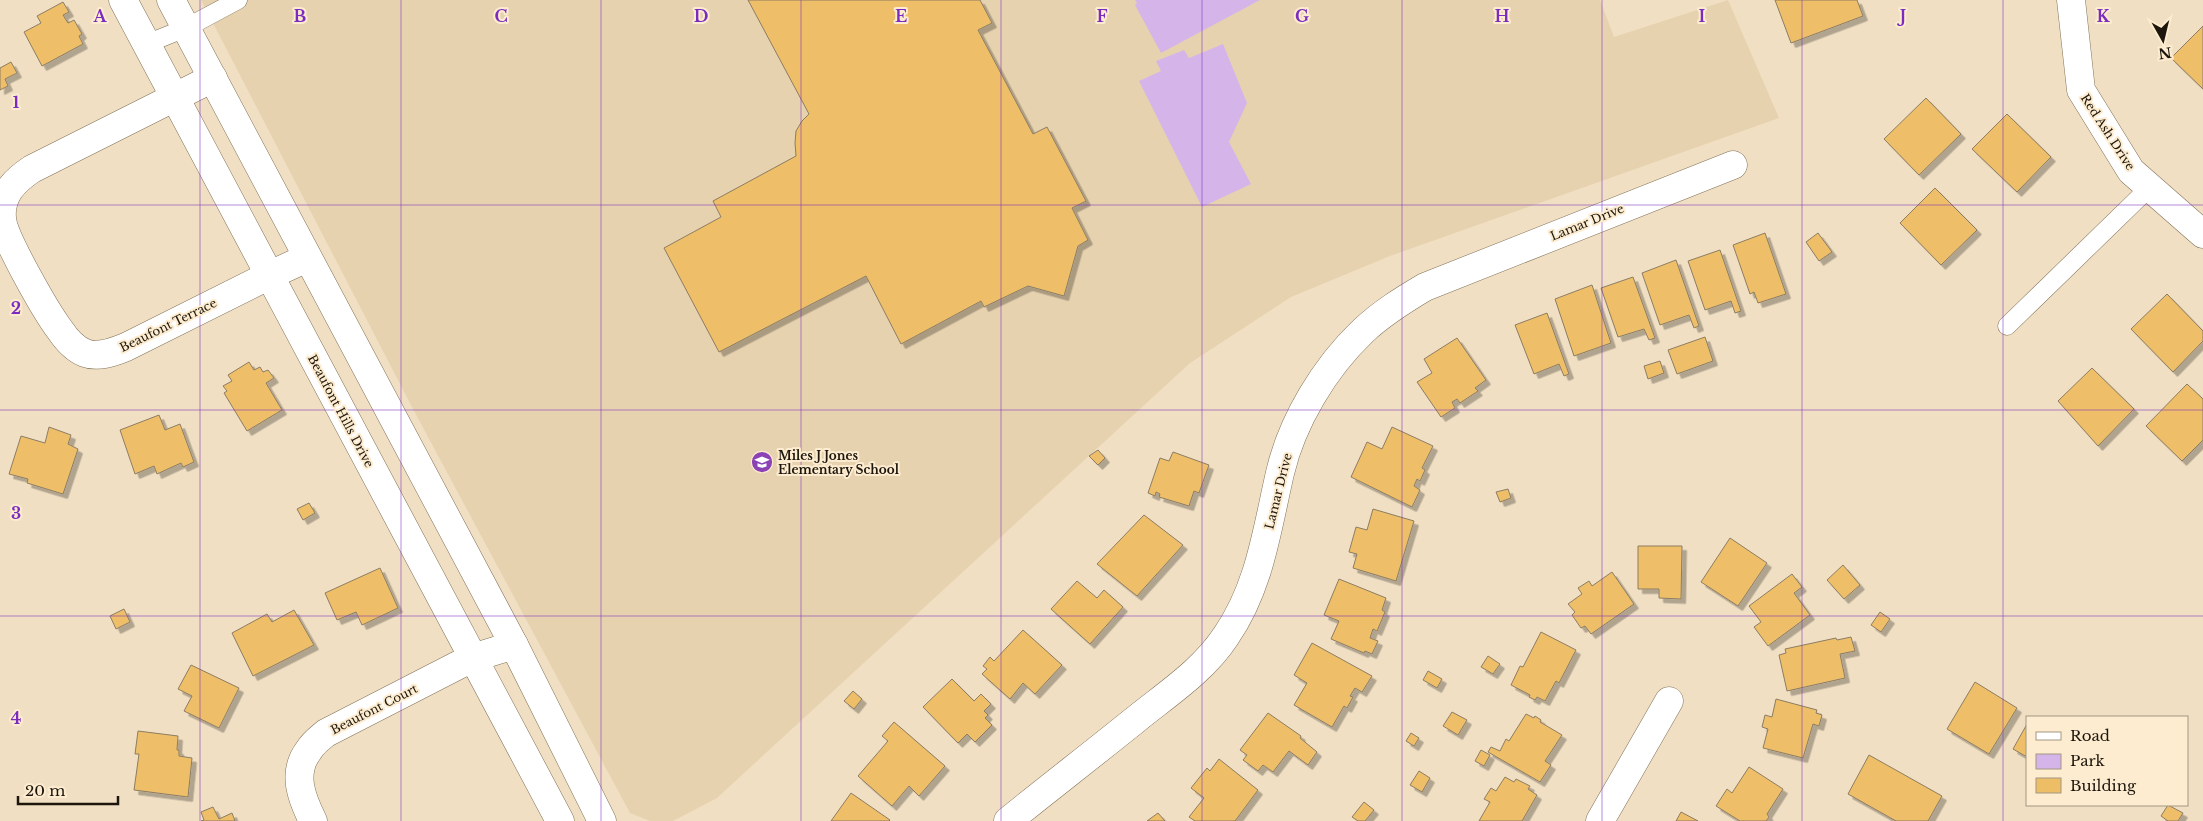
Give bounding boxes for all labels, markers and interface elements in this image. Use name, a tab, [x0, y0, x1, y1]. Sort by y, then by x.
text: A	[93, 6, 108, 26]
text: B	[294, 6, 307, 26]
text: C	[494, 6, 508, 26]
text: D	[694, 6, 708, 26]
text: E	[895, 6, 907, 26]
text: F	[1096, 6, 1108, 26]
text: G	[1295, 6, 1309, 26]
text: H	[1494, 6, 1510, 26]
text: I	[1699, 6, 1706, 26]
text: J	[1897, 6, 1906, 26]
text: K	[2096, 6, 2110, 26]
north arrow	[2138, 15, 2188, 65]
text: N	[2157, 43, 2173, 63]
street label: Red Ash Drive	[2078, 91, 2138, 173]
text: 1	[13, 92, 20, 112]
street label: Lamar Drive	[1548, 200, 1626, 244]
street label: Beaufont Terrace	[117, 295, 219, 355]
text: 2	[11, 298, 21, 318]
street label: Beaufont Hills Drive	[305, 352, 377, 470]
place label: Miles J Jones Elementary School	[778, 448, 900, 477]
school or university icon: Miles J Jones Elementary School	[750, 450, 774, 474]
street label: Lamar Drive	[1261, 451, 1295, 531]
text: 3	[11, 503, 21, 523]
street label: Beaufont Court	[328, 680, 420, 737]
text: 4	[11, 708, 21, 728]
legend	[2026, 716, 2188, 806]
text: Road	[2070, 726, 2110, 745]
text: Park	[2070, 751, 2106, 770]
scale bar	[18, 774, 118, 806]
text: Building	[2070, 776, 2137, 795]
text: 20 m	[25, 781, 65, 800]

